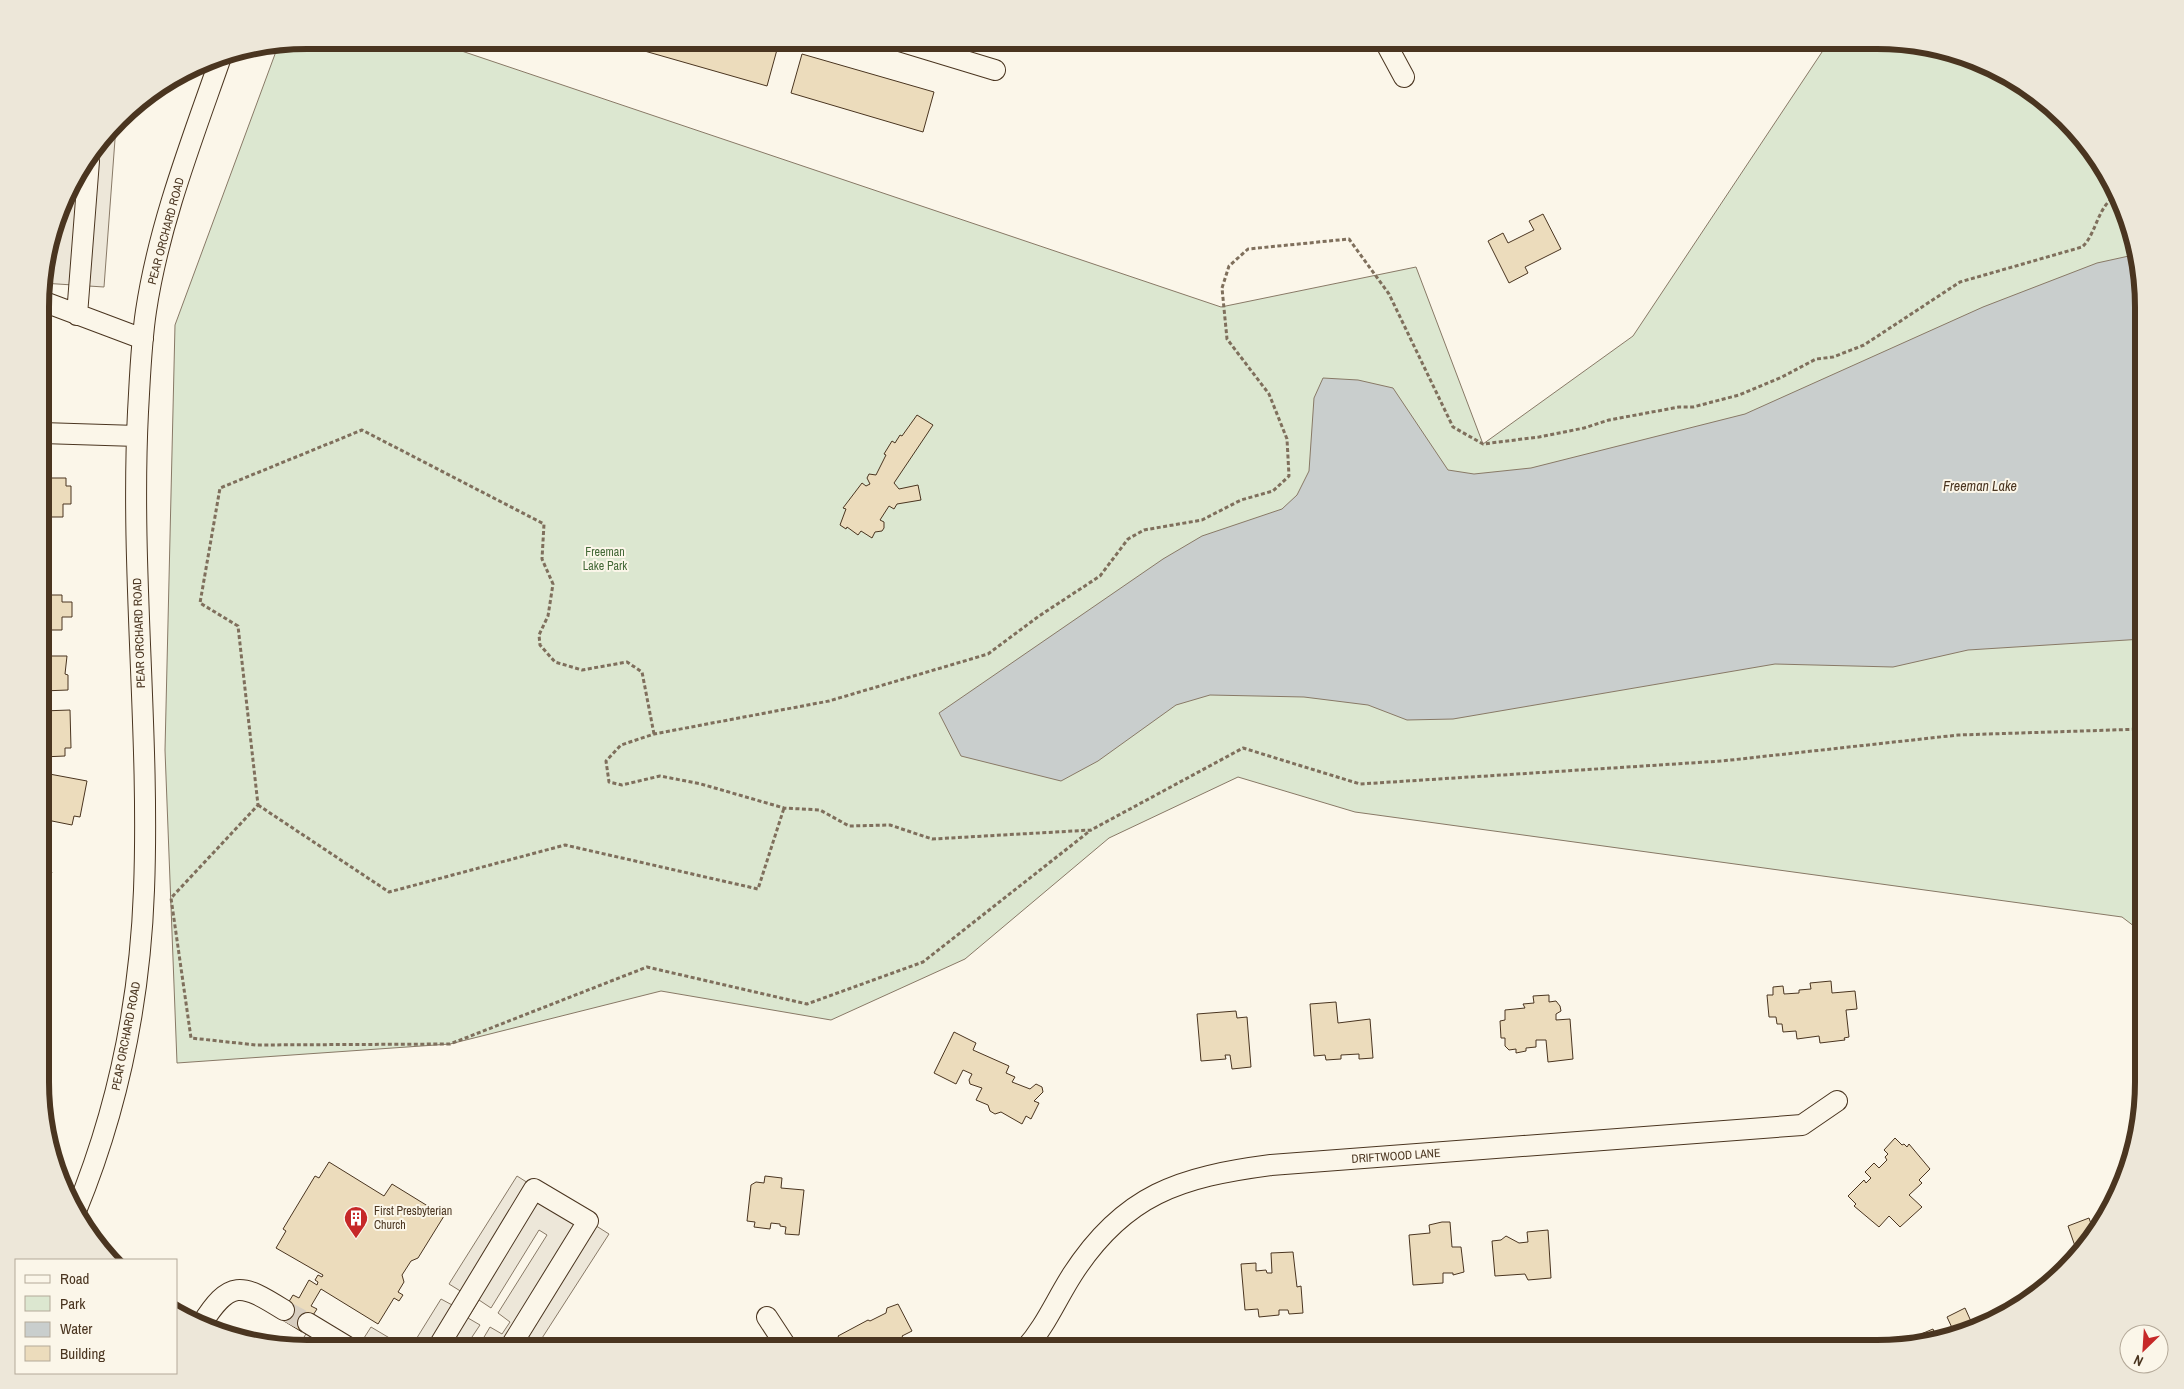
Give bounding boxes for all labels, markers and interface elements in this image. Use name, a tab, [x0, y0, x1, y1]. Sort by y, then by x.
street label: PEAR ORCHARD ROAD	[144, 176, 188, 286]
water label: Freeman Lake	[1943, 477, 2017, 495]
park label: Freeman Lake Park	[583, 544, 627, 574]
street label: PEAR ORCHARD ROAD	[129, 578, 149, 688]
street label: PEAR ORCHARD ROAD	[108, 980, 144, 1092]
street label: DRIFTWOOD LANE	[1351, 1145, 1441, 1167]
place label: First Presbyterian Church	[374, 1203, 452, 1233]
building icon: First Presbyterian Church	[343, 1205, 369, 1239]
legend	[15, 1259, 178, 1374]
text: Road	[60, 1268, 89, 1289]
text: Park	[60, 1293, 86, 1314]
text: Water	[60, 1318, 92, 1339]
north arrow	[2119, 1324, 2169, 1374]
text: Building	[60, 1343, 105, 1364]
text: N	[2131, 1351, 2146, 1371]

